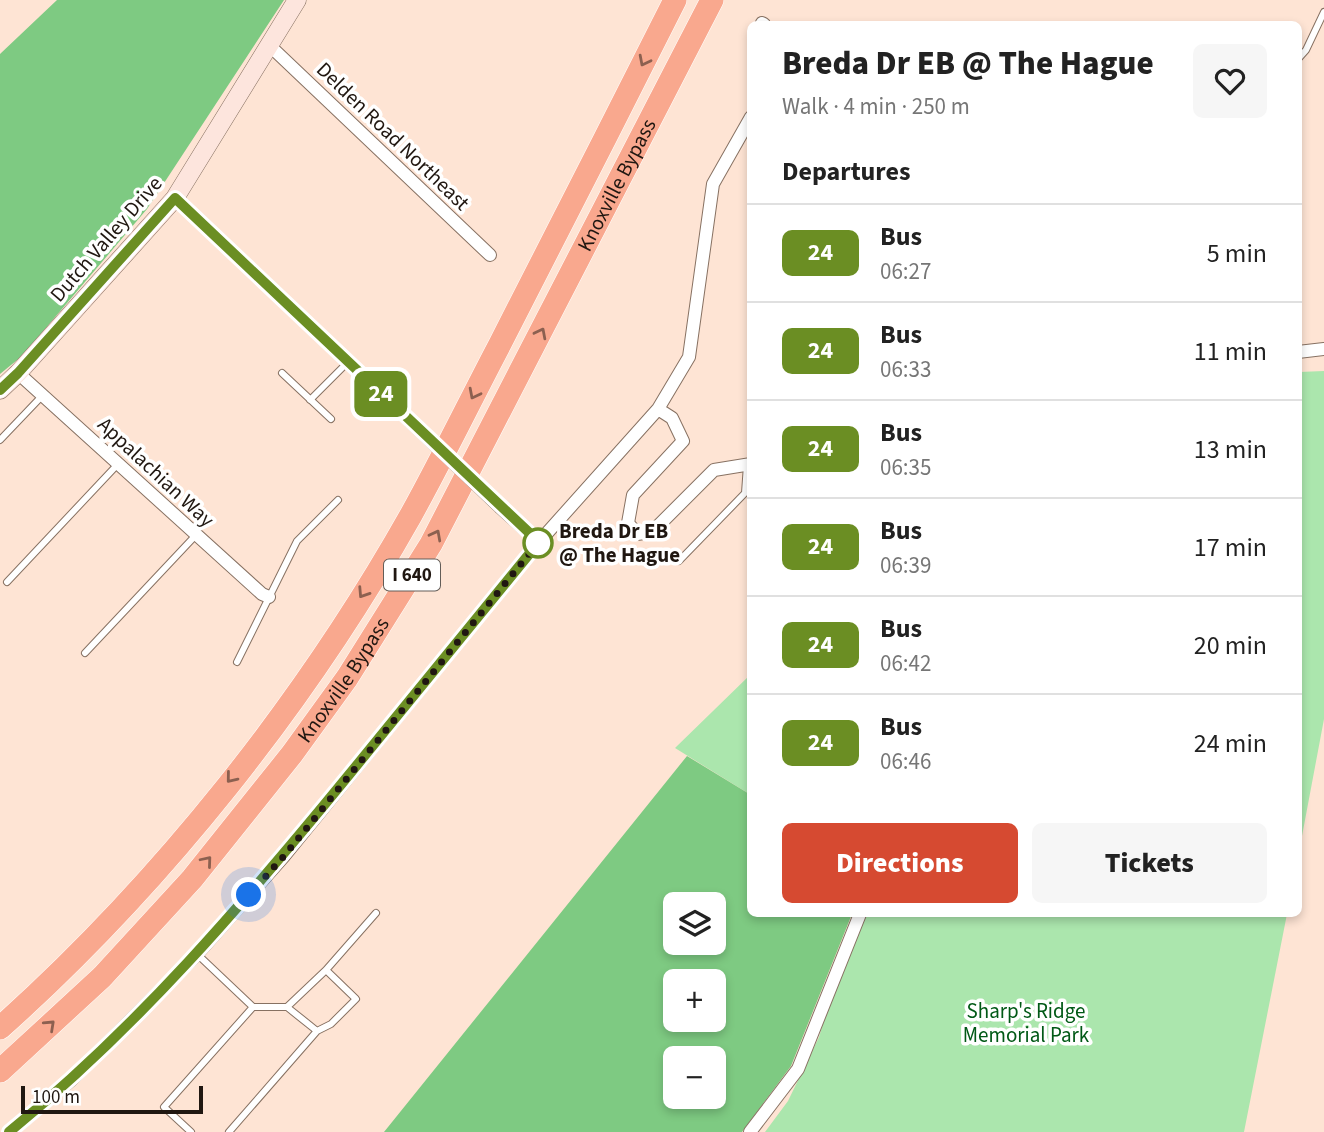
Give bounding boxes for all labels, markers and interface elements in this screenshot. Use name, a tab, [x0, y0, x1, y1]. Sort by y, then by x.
text: Breda Dr EB @ The Hague	[782, 40, 1154, 87]
button: heart	[1193, 44, 1267, 118]
one-way arrow	[639, 54, 653, 66]
street label: Delden Road Northeast	[310, 55, 476, 217]
text: Walk · 4 min · 250 m	[782, 90, 970, 123]
street label: Knoxville Bypass	[570, 113, 663, 257]
text: Departures	[782, 153, 910, 190]
street label: Dutch Valley Drive	[43, 170, 169, 308]
text: Bus	[880, 218, 922, 255]
text: 24	[808, 235, 833, 270]
text: 5 min	[1207, 235, 1267, 272]
text: 06:27	[880, 255, 931, 288]
text: Bus	[880, 316, 922, 353]
one-way arrow	[533, 328, 547, 340]
text: 24	[808, 333, 833, 368]
text: 11 min	[1194, 333, 1267, 370]
text: 06:33	[880, 353, 931, 386]
line badge: 24	[350, 371, 412, 417]
text: 24	[368, 376, 394, 411]
one-way arrow	[468, 387, 482, 399]
street label: Appalachian Way	[91, 410, 221, 534]
text: Bus	[880, 414, 922, 451]
text: 24	[808, 431, 833, 466]
text: 13 min	[1194, 431, 1267, 468]
text: 06:35	[880, 451, 931, 484]
text: Bus	[880, 512, 922, 549]
place label: Breda Dr EB @ The Hague	[559, 516, 680, 570]
marker: Breda Dr EB @ The Hague	[523, 528, 553, 558]
one-way arrow	[428, 529, 441, 542]
text: 24	[808, 529, 833, 564]
text: 17 min	[1194, 529, 1267, 566]
text: 06:39	[880, 549, 931, 582]
road number: I 640	[384, 560, 440, 590]
one-way arrow	[358, 585, 371, 598]
text: Bus	[880, 610, 922, 647]
street label: Knoxville Bypass	[290, 611, 397, 749]
text: 24	[808, 627, 833, 662]
text: 20 min	[1194, 627, 1267, 664]
text: 06:42	[880, 647, 931, 680]
text: Bus	[880, 708, 922, 745]
text: 24	[808, 725, 833, 760]
text: 24 min	[1194, 725, 1267, 762]
text: 06:46	[880, 745, 931, 778]
one-way arrow	[227, 771, 240, 783]
button: Directions	[782, 823, 1018, 903]
button: Tickets	[1032, 823, 1267, 903]
one-way arrow	[199, 856, 211, 869]
your location	[231, 877, 266, 912]
map controls	[663, 892, 726, 1109]
button: layers	[663, 892, 726, 955]
button: +	[663, 969, 726, 1032]
park label: Sharp's Ridge Memorial Park	[963, 996, 1090, 1050]
one-way arrow	[42, 1021, 55, 1034]
button: −	[663, 1046, 726, 1109]
scale bar	[21, 1083, 203, 1115]
text: 100 m	[32, 1084, 80, 1111]

